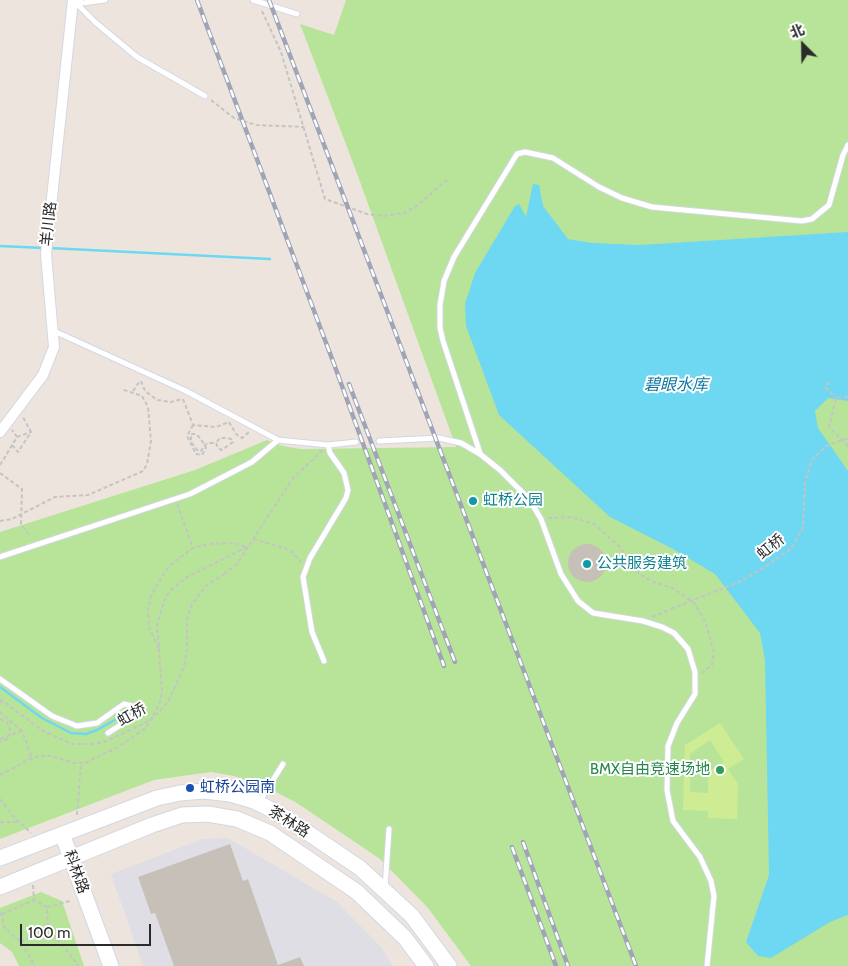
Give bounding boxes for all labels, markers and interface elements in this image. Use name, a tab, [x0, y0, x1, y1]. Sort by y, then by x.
north arrow	[778, 20, 828, 70]
text: 北	[787, 20, 807, 42]
street label: 羊川路	[38, 201, 60, 247]
water label: 碧眼水库	[644, 375, 708, 395]
place label: 虹桥公园	[483, 492, 543, 510]
marker: 虹桥公园	[467, 495, 479, 507]
street label: 虹桥	[754, 531, 788, 563]
place label: 公共服务建筑	[597, 555, 687, 573]
marker: 公共服务建筑	[581, 558, 593, 570]
street label: 虹桥	[115, 700, 149, 730]
place label: BMX自由竞速场地	[590, 761, 710, 779]
marker: BMX自由竞速场地	[714, 764, 726, 776]
place label: 虹桥公园南	[200, 779, 275, 797]
marker: 虹桥公园南	[184, 782, 196, 794]
street label: 茶林路	[265, 802, 313, 842]
street label: 科林路	[60, 848, 92, 896]
scale bar	[22, 914, 154, 946]
text: 100 m	[28, 924, 70, 942]

